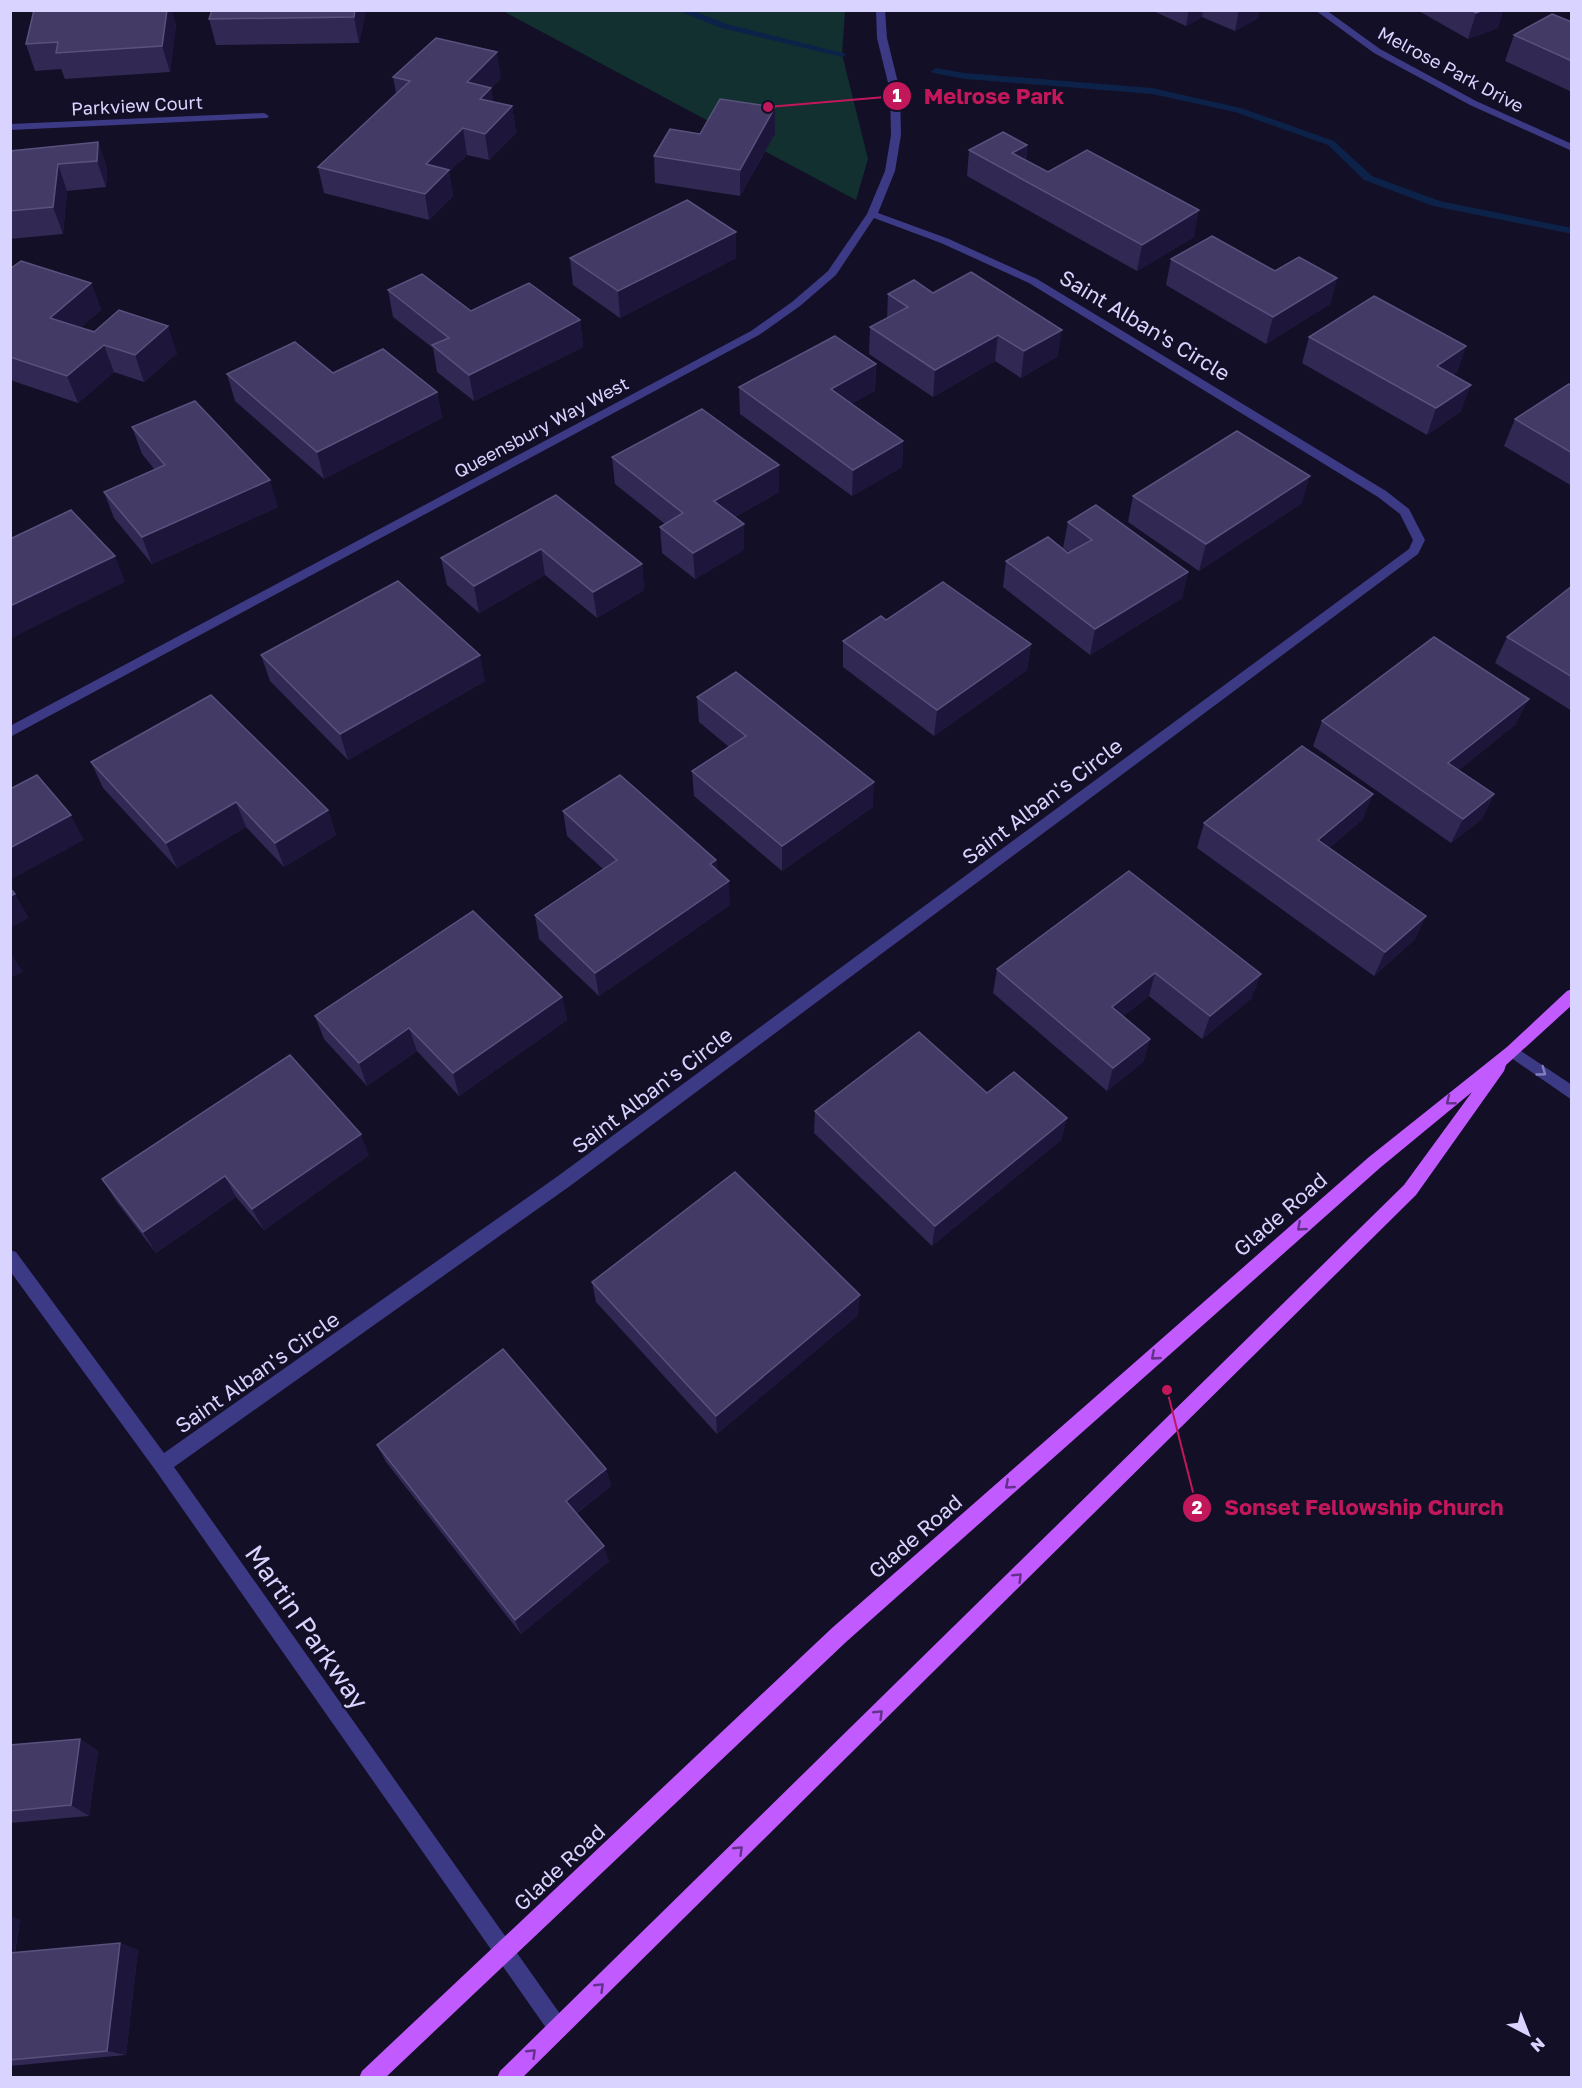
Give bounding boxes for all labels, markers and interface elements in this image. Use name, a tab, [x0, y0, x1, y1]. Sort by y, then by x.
street label: Melrose Park Drive	[1374, 21, 1528, 117]
callout: Melrose Park	[882, 76, 1077, 116]
text: Melrose Park	[924, 82, 1065, 109]
text: 1	[892, 84, 902, 106]
street label: Parkview Court	[71, 91, 203, 119]
street label: Saint Alban's Circle	[1055, 264, 1235, 386]
street label: Queensbury Way West	[450, 372, 632, 482]
street label: Saint Alban's Circle	[957, 732, 1127, 870]
street label: Saint Alban's Circle	[567, 1021, 737, 1159]
one-way arrow	[1535, 1065, 1546, 1076]
one-way arrow	[1446, 1093, 1457, 1104]
street label: Glade Road	[1228, 1166, 1332, 1262]
one-way arrow	[1297, 1220, 1308, 1231]
street label: Saint Alban's Circle	[170, 1306, 344, 1438]
one-way arrow	[1151, 1349, 1162, 1360]
one-way arrow	[1005, 1478, 1016, 1489]
street label: Glade Road	[863, 1488, 967, 1584]
callout: Sonset Fellowship Church	[1182, 1488, 1515, 1528]
text: Sonset Fellowship Church	[1224, 1493, 1504, 1520]
text: 2	[1192, 1496, 1203, 1518]
street label: Martin Parkway	[239, 1539, 375, 1715]
one-way arrow	[1011, 1573, 1021, 1584]
one-way arrow	[872, 1710, 882, 1721]
street label: Glade Road	[508, 1818, 610, 1916]
one-way arrow	[732, 1847, 743, 1858]
one-way arrow	[593, 1983, 604, 1994]
north arrow	[1498, 2004, 1558, 2064]
text: N	[1527, 2034, 1549, 2057]
one-way arrow	[525, 2049, 536, 2060]

